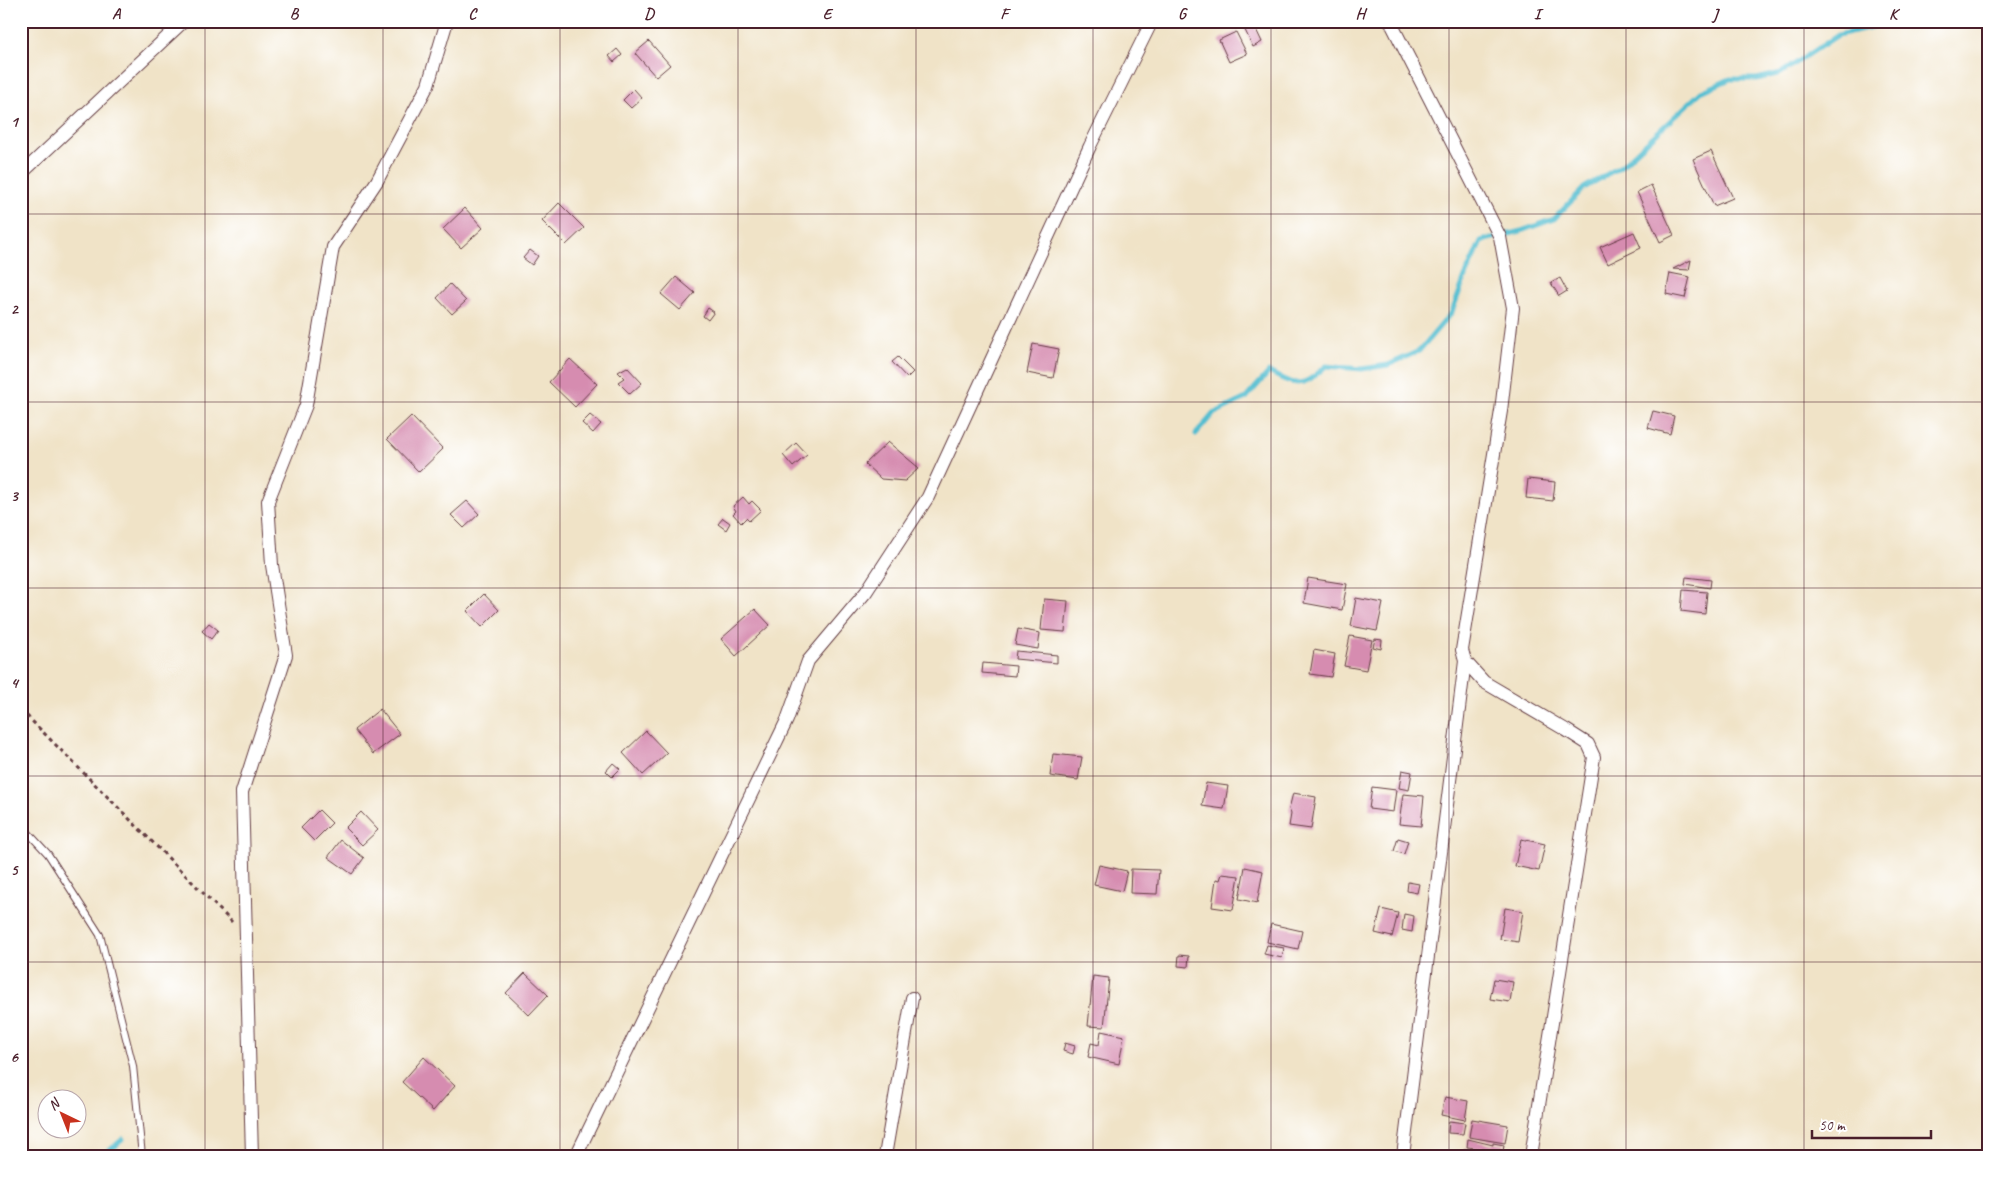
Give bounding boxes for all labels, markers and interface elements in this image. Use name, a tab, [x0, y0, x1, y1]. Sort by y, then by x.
text: A	[112, 4, 122, 24]
text: B	[290, 4, 300, 24]
text: C	[468, 4, 478, 24]
text: D	[644, 4, 655, 24]
text: E	[823, 4, 834, 24]
text: F	[1000, 4, 1011, 24]
text: G	[1178, 4, 1188, 24]
text: H	[1355, 4, 1367, 24]
text: I	[1534, 4, 1544, 24]
text: J	[1711, 4, 1720, 24]
text: K	[1889, 4, 1901, 24]
text: 1	[10, 112, 19, 132]
text: 2	[10, 299, 19, 319]
text: 3	[10, 486, 19, 506]
text: 4	[10, 673, 19, 693]
text: 5	[11, 860, 20, 880]
text: 6	[10, 1047, 19, 1067]
north arrow	[38, 1090, 88, 1140]
text: N	[45, 1094, 64, 1114]
scale bar	[1812, 1107, 1930, 1139]
text: 50 m	[1819, 1116, 1846, 1135]

